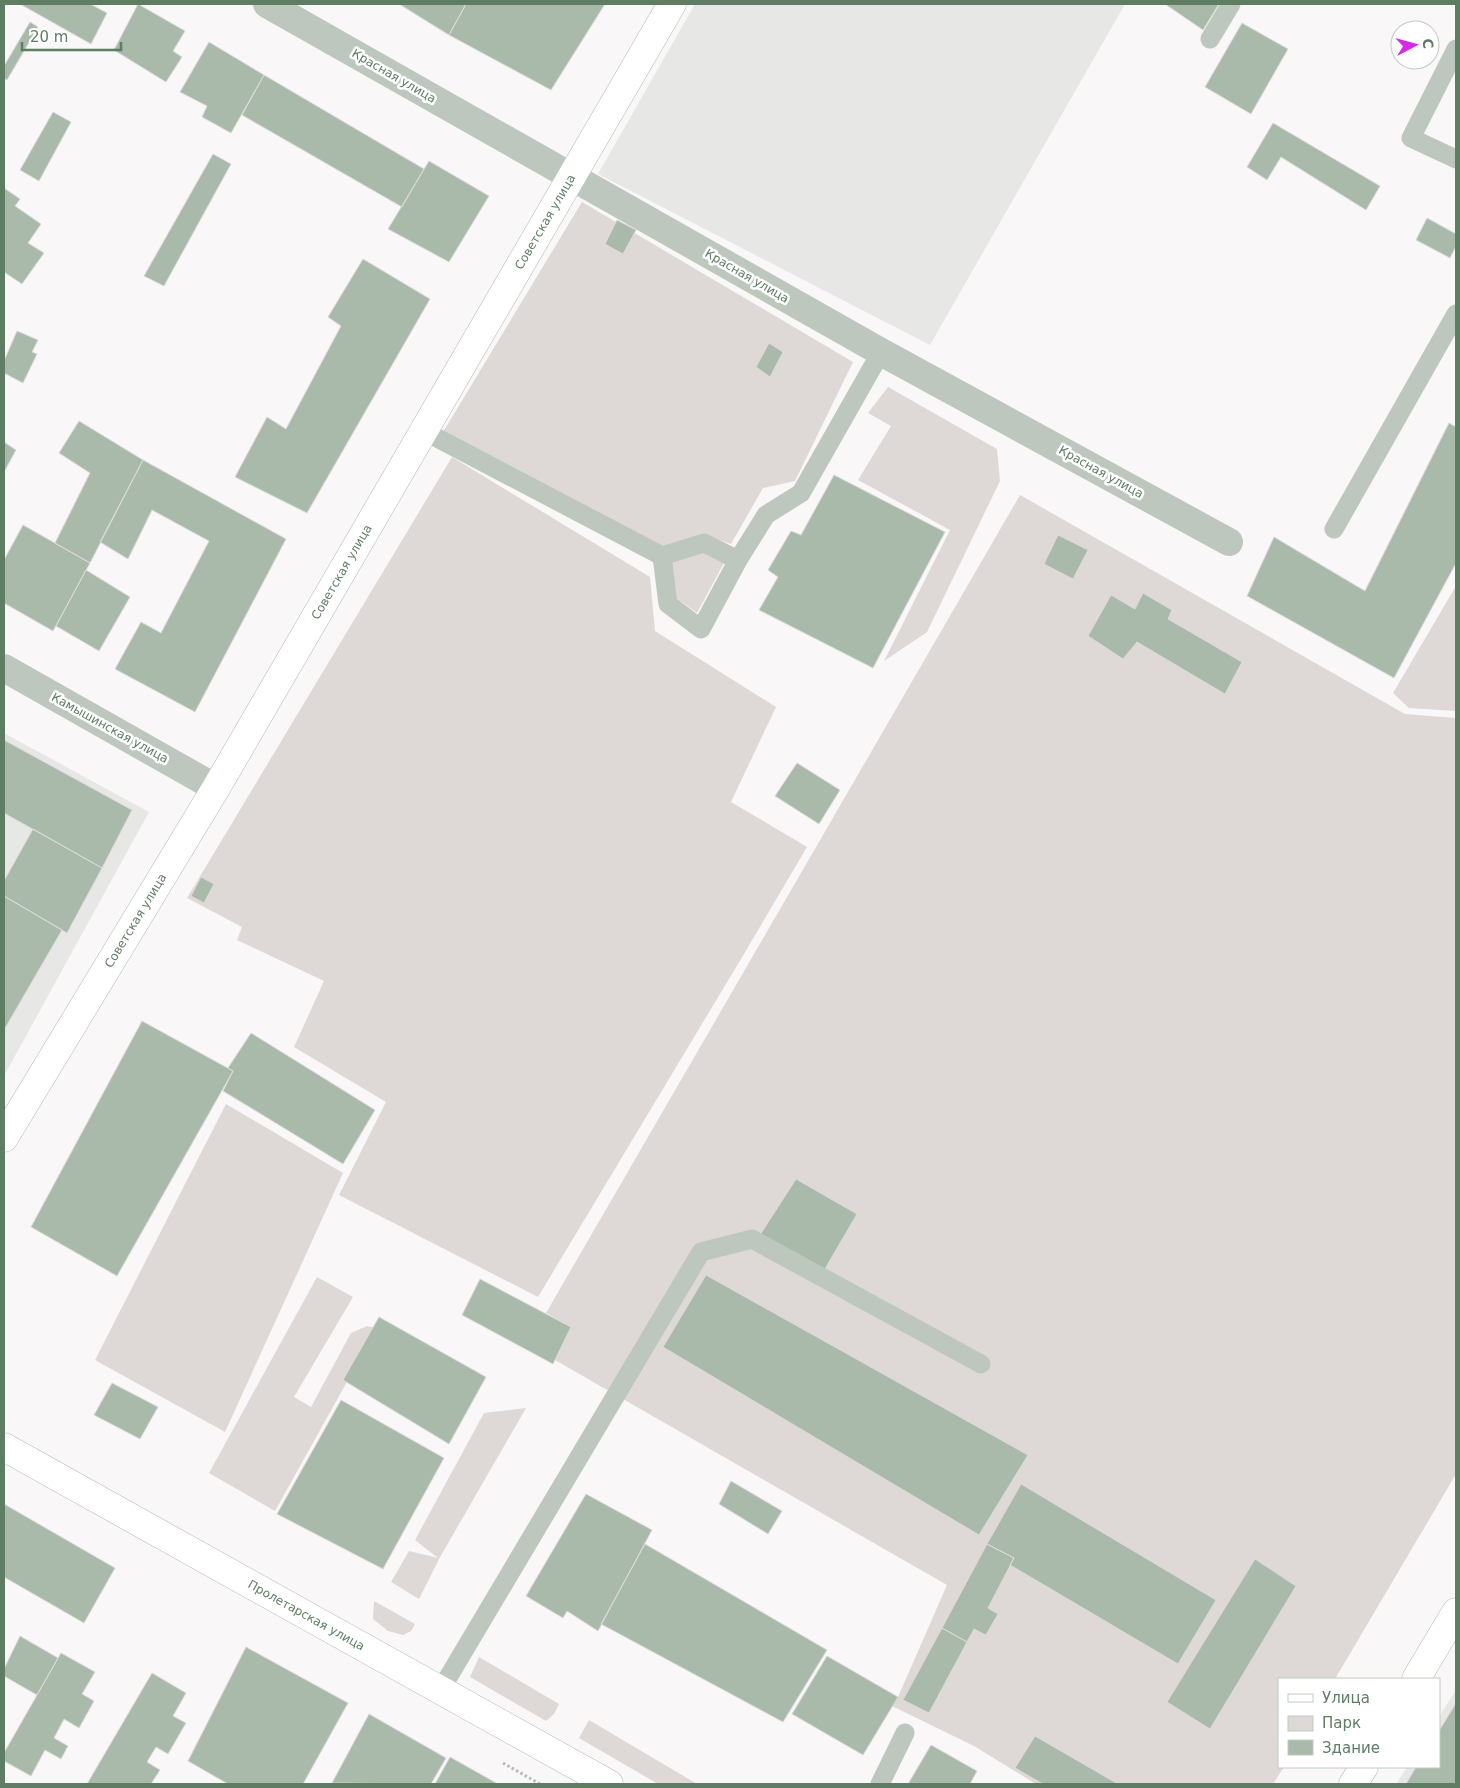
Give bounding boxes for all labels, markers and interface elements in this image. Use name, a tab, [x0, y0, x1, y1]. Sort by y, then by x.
scale bar	[22, 20, 121, 52]
north arrow	[1390, 20, 1440, 70]
text: 20 m	[30, 28, 68, 46]
text: С	[1419, 38, 1436, 50]
street label: Красная улица	[350, 46, 438, 106]
street label: Советская улица	[512, 172, 578, 272]
street label: Красная улица	[703, 246, 791, 306]
street label: Красная улица	[1056, 443, 1146, 501]
street label: Советская улица	[308, 522, 375, 622]
street label: Камышинская улица	[49, 690, 171, 766]
street label: Советская улица	[102, 871, 169, 970]
street label: Пролетарская улица	[245, 1577, 367, 1653]
legend	[1278, 1678, 1440, 1768]
text: Улица	[1322, 1689, 1370, 1707]
text: Парк	[1322, 1714, 1361, 1732]
text: Здание	[1322, 1739, 1380, 1757]

